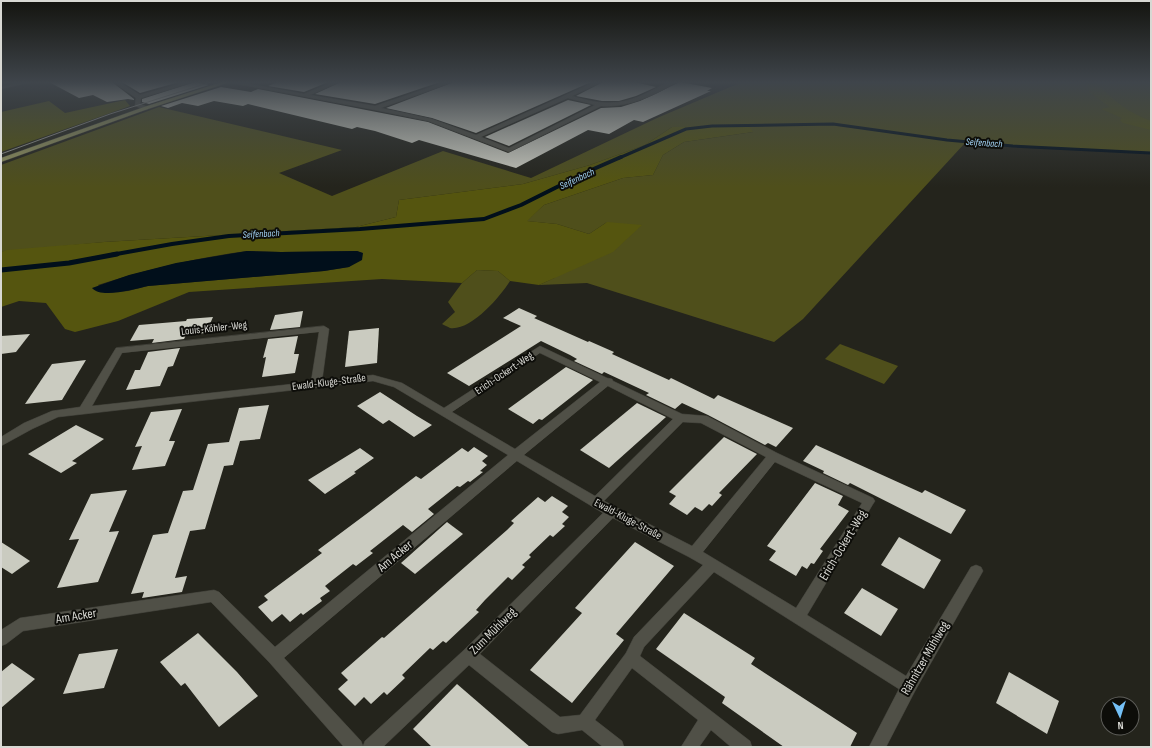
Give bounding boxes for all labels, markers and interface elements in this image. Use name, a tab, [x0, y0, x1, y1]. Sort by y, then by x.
water label: Seifenbach	[965, 136, 1003, 150]
water label: Seifenbach	[558, 166, 596, 192]
water label: Seifenbach	[242, 227, 280, 241]
street label: Louis-Köhler-Weg	[180, 318, 248, 338]
street label: Erich-Ockert-Weg	[472, 348, 536, 397]
street label: Ewald-Kluge-Straße	[291, 371, 367, 393]
street label: Ewald-Kluge-Straße	[592, 496, 664, 542]
street label: Erich-Ockert-Weg	[816, 507, 870, 583]
street label: Am Acker	[373, 537, 416, 576]
street label: Zum Mühlweg	[466, 604, 520, 658]
street label: Am Acker	[54, 605, 98, 627]
street label: Rähnitzer Mühlweg	[897, 618, 953, 698]
north arrow	[1100, 696, 1140, 736]
text: N	[1117, 719, 1124, 732]

